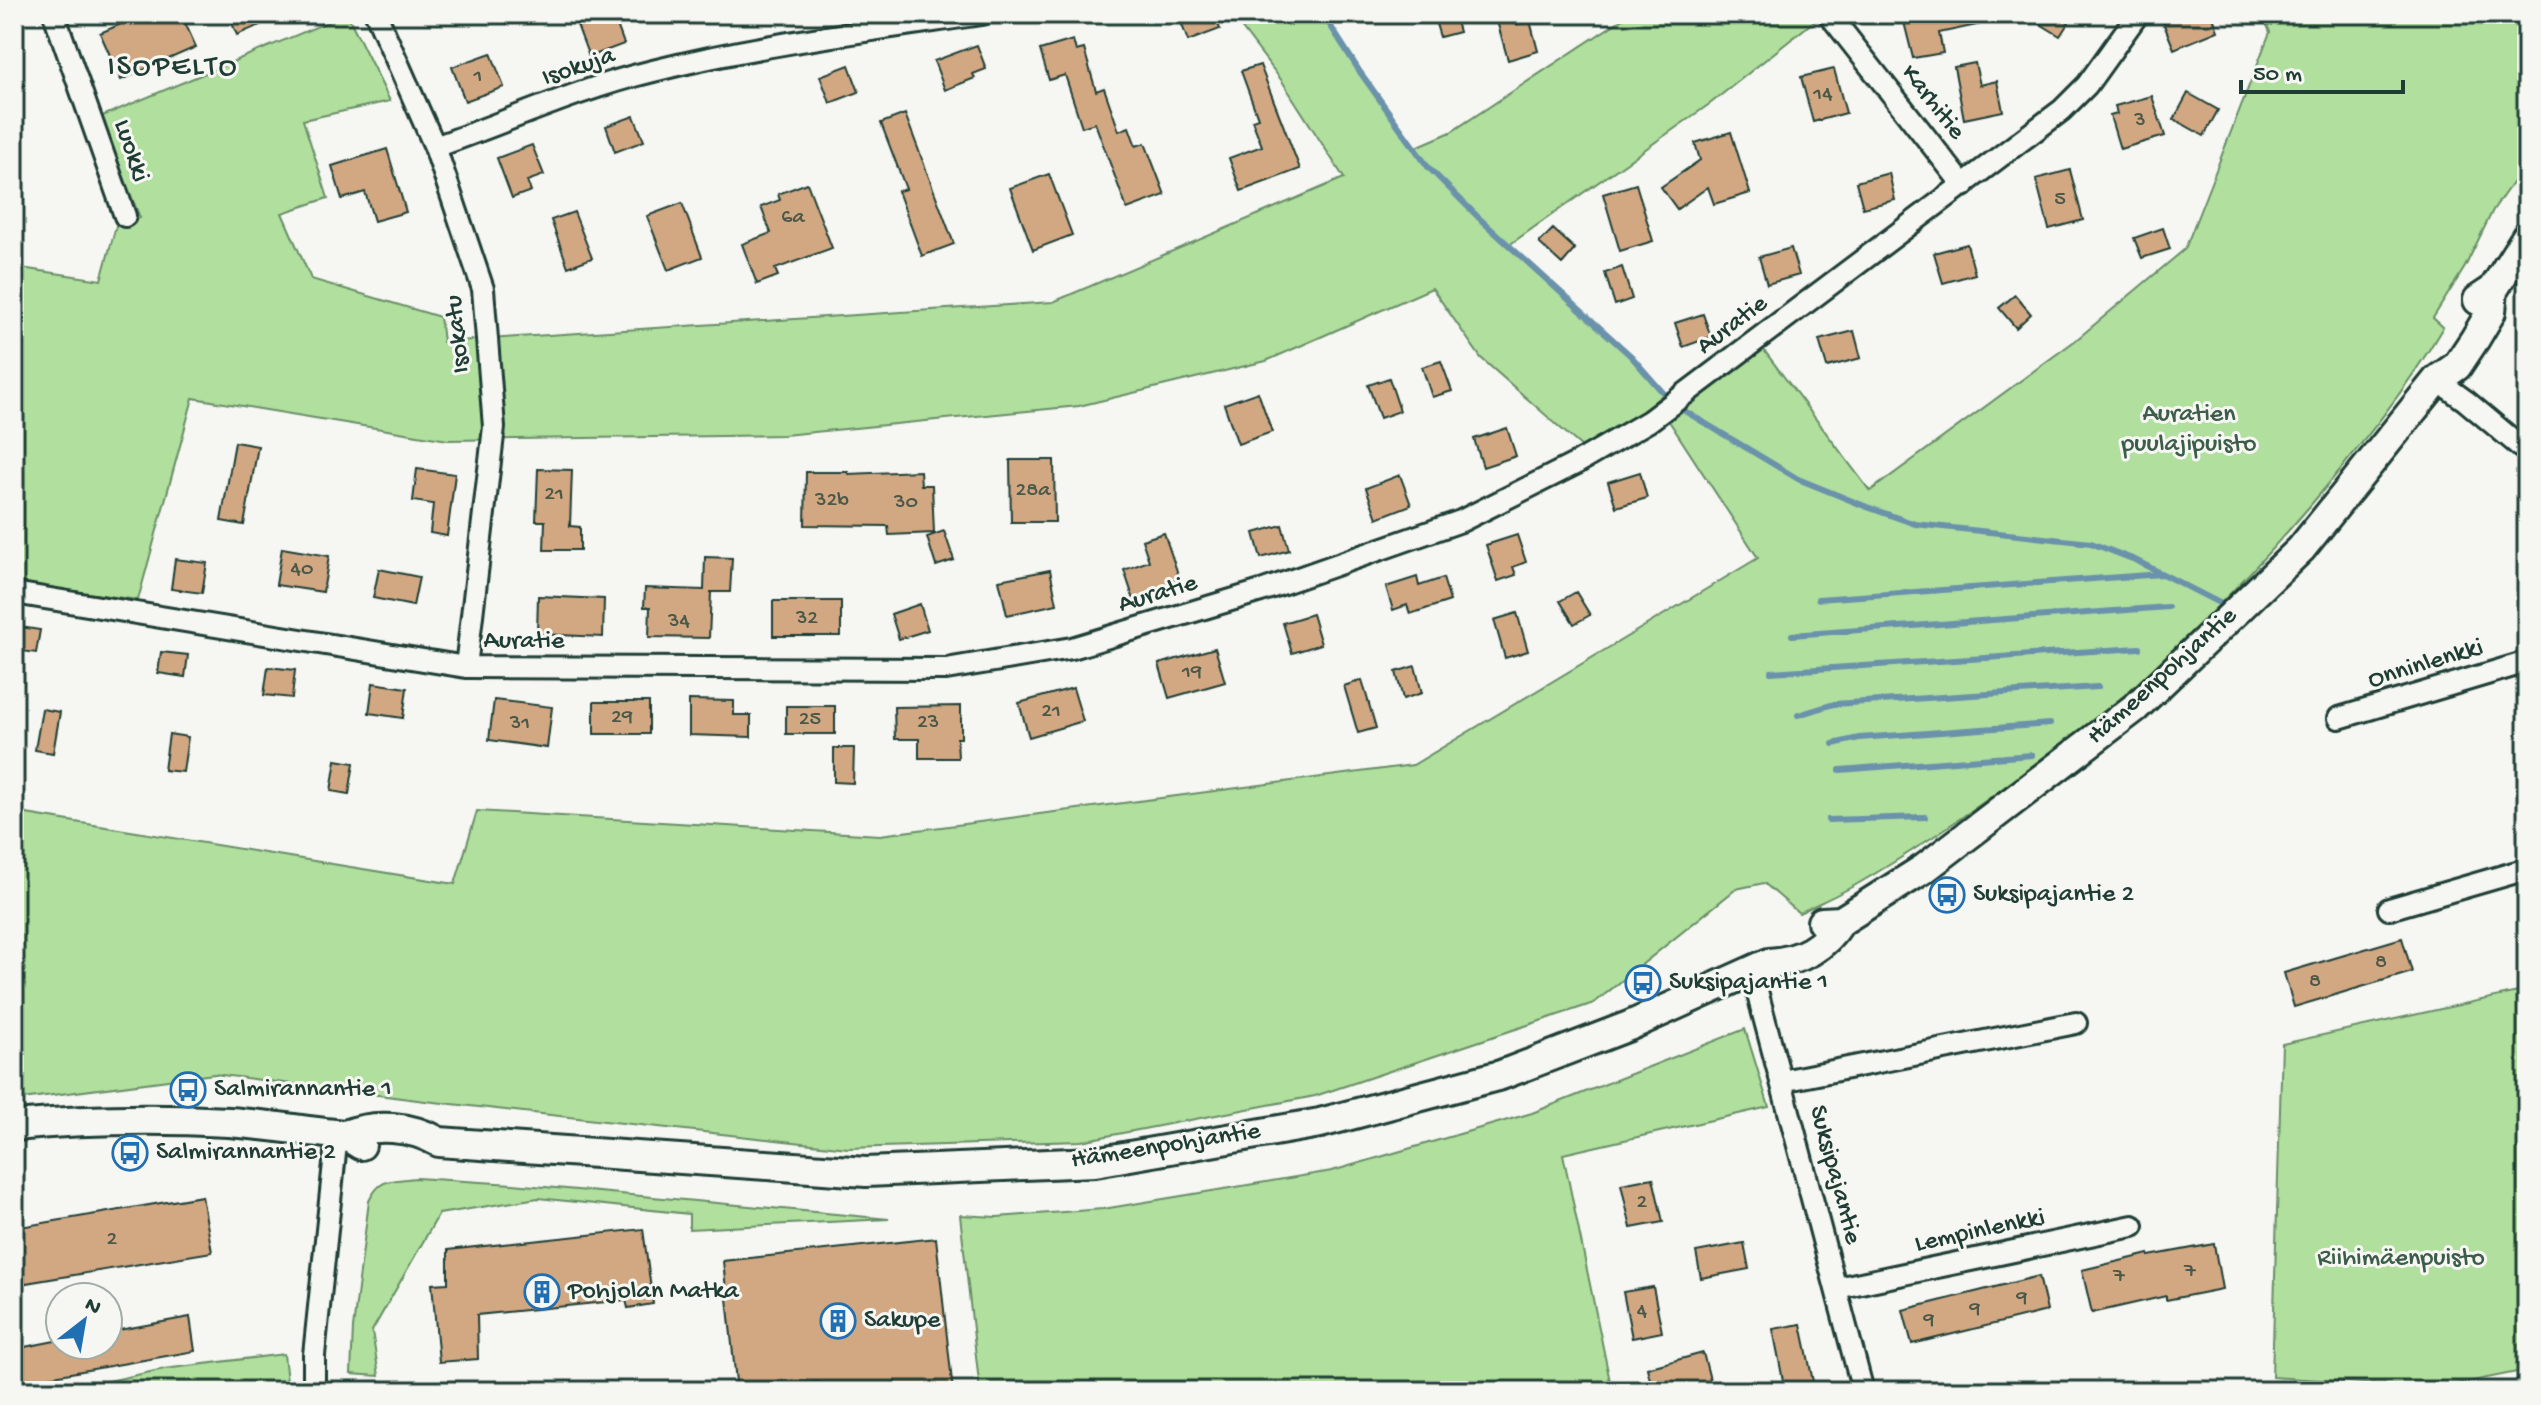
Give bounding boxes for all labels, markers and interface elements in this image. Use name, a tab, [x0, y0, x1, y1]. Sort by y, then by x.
street label: Isokuja	[538, 41, 621, 95]
scale bar	[2241, 44, 2403, 94]
district label: ISOPELTO	[107, 51, 239, 86]
street label: Karhitie	[1893, 59, 1971, 147]
text: 50 m	[2253, 61, 2302, 90]
house number: 1	[473, 64, 482, 90]
house number: 14	[1812, 82, 1833, 108]
house number: 3	[2133, 108, 2146, 134]
street label: Luokki	[105, 116, 155, 186]
house number: 5	[2054, 187, 2066, 213]
house number: 6a	[781, 205, 805, 231]
street label: Auratie	[1691, 289, 1775, 363]
street label: Isokatu	[440, 294, 478, 374]
park label: Auratien puulajipuisto	[2121, 400, 2256, 461]
house number: 28a	[1015, 478, 1051, 504]
house number: 21	[544, 482, 564, 508]
house number: 32b	[814, 488, 849, 514]
house number: 30	[893, 490, 918, 516]
house number: 40	[291, 557, 313, 583]
street label: Auratie	[1115, 568, 1202, 622]
street label: Hämeenpohjantie	[2082, 601, 2245, 752]
house number: 32	[795, 606, 818, 632]
house number: 34	[667, 609, 691, 635]
street label: Auratie	[484, 627, 565, 658]
street label: Onninlenkki	[2365, 633, 2487, 697]
house number: 19	[1181, 660, 1202, 686]
house number: 21	[1041, 699, 1061, 725]
house number: 29	[611, 705, 633, 731]
house number: 25	[799, 707, 821, 733]
house number: 23	[917, 710, 939, 736]
house number: 31	[509, 711, 530, 737]
bus stop icon: Suksipajantie 2	[1928, 876, 1966, 914]
place label: Suksipajantie 2	[1973, 880, 2134, 911]
house number: 8	[2375, 950, 2387, 976]
bus stop icon: Suksipajantie 1	[1624, 964, 1662, 1002]
place label: Suksipajantie 1	[1669, 968, 1828, 999]
house number: 8	[2309, 969, 2321, 995]
bus stop icon: Salmirannantie 1	[169, 1071, 207, 1109]
place label: Salmirannantie 1	[214, 1075, 392, 1106]
street label: Suksipajantie	[1801, 1102, 1868, 1248]
street label: Hämeenpohjantie	[1069, 1117, 1263, 1177]
bus stop icon: Salmirannantie 2	[111, 1134, 149, 1172]
place label: Salmirannantie 2	[156, 1138, 336, 1169]
house number: 2	[1637, 1190, 1648, 1216]
street label: Lempinlenkki	[1912, 1203, 2048, 1261]
house number: 2	[107, 1227, 118, 1253]
park label: Riihimäenpuisto	[2317, 1244, 2485, 1275]
house number: 7	[2183, 1259, 2196, 1285]
house number: 7	[2112, 1264, 2125, 1290]
building icon: Pohjolan Matka	[523, 1273, 561, 1311]
place label: Pohjolan Matka	[567, 1277, 740, 1308]
north arrow	[44, 1281, 124, 1361]
house number: 9	[2015, 1286, 2028, 1312]
text: N	[79, 1292, 105, 1322]
house number: 9	[1968, 1297, 1981, 1323]
house number: 4	[1637, 1299, 1648, 1325]
building icon: Sakupe	[819, 1302, 857, 1340]
place label: Sakupe	[864, 1306, 941, 1337]
house number: 9	[1922, 1308, 1935, 1334]

